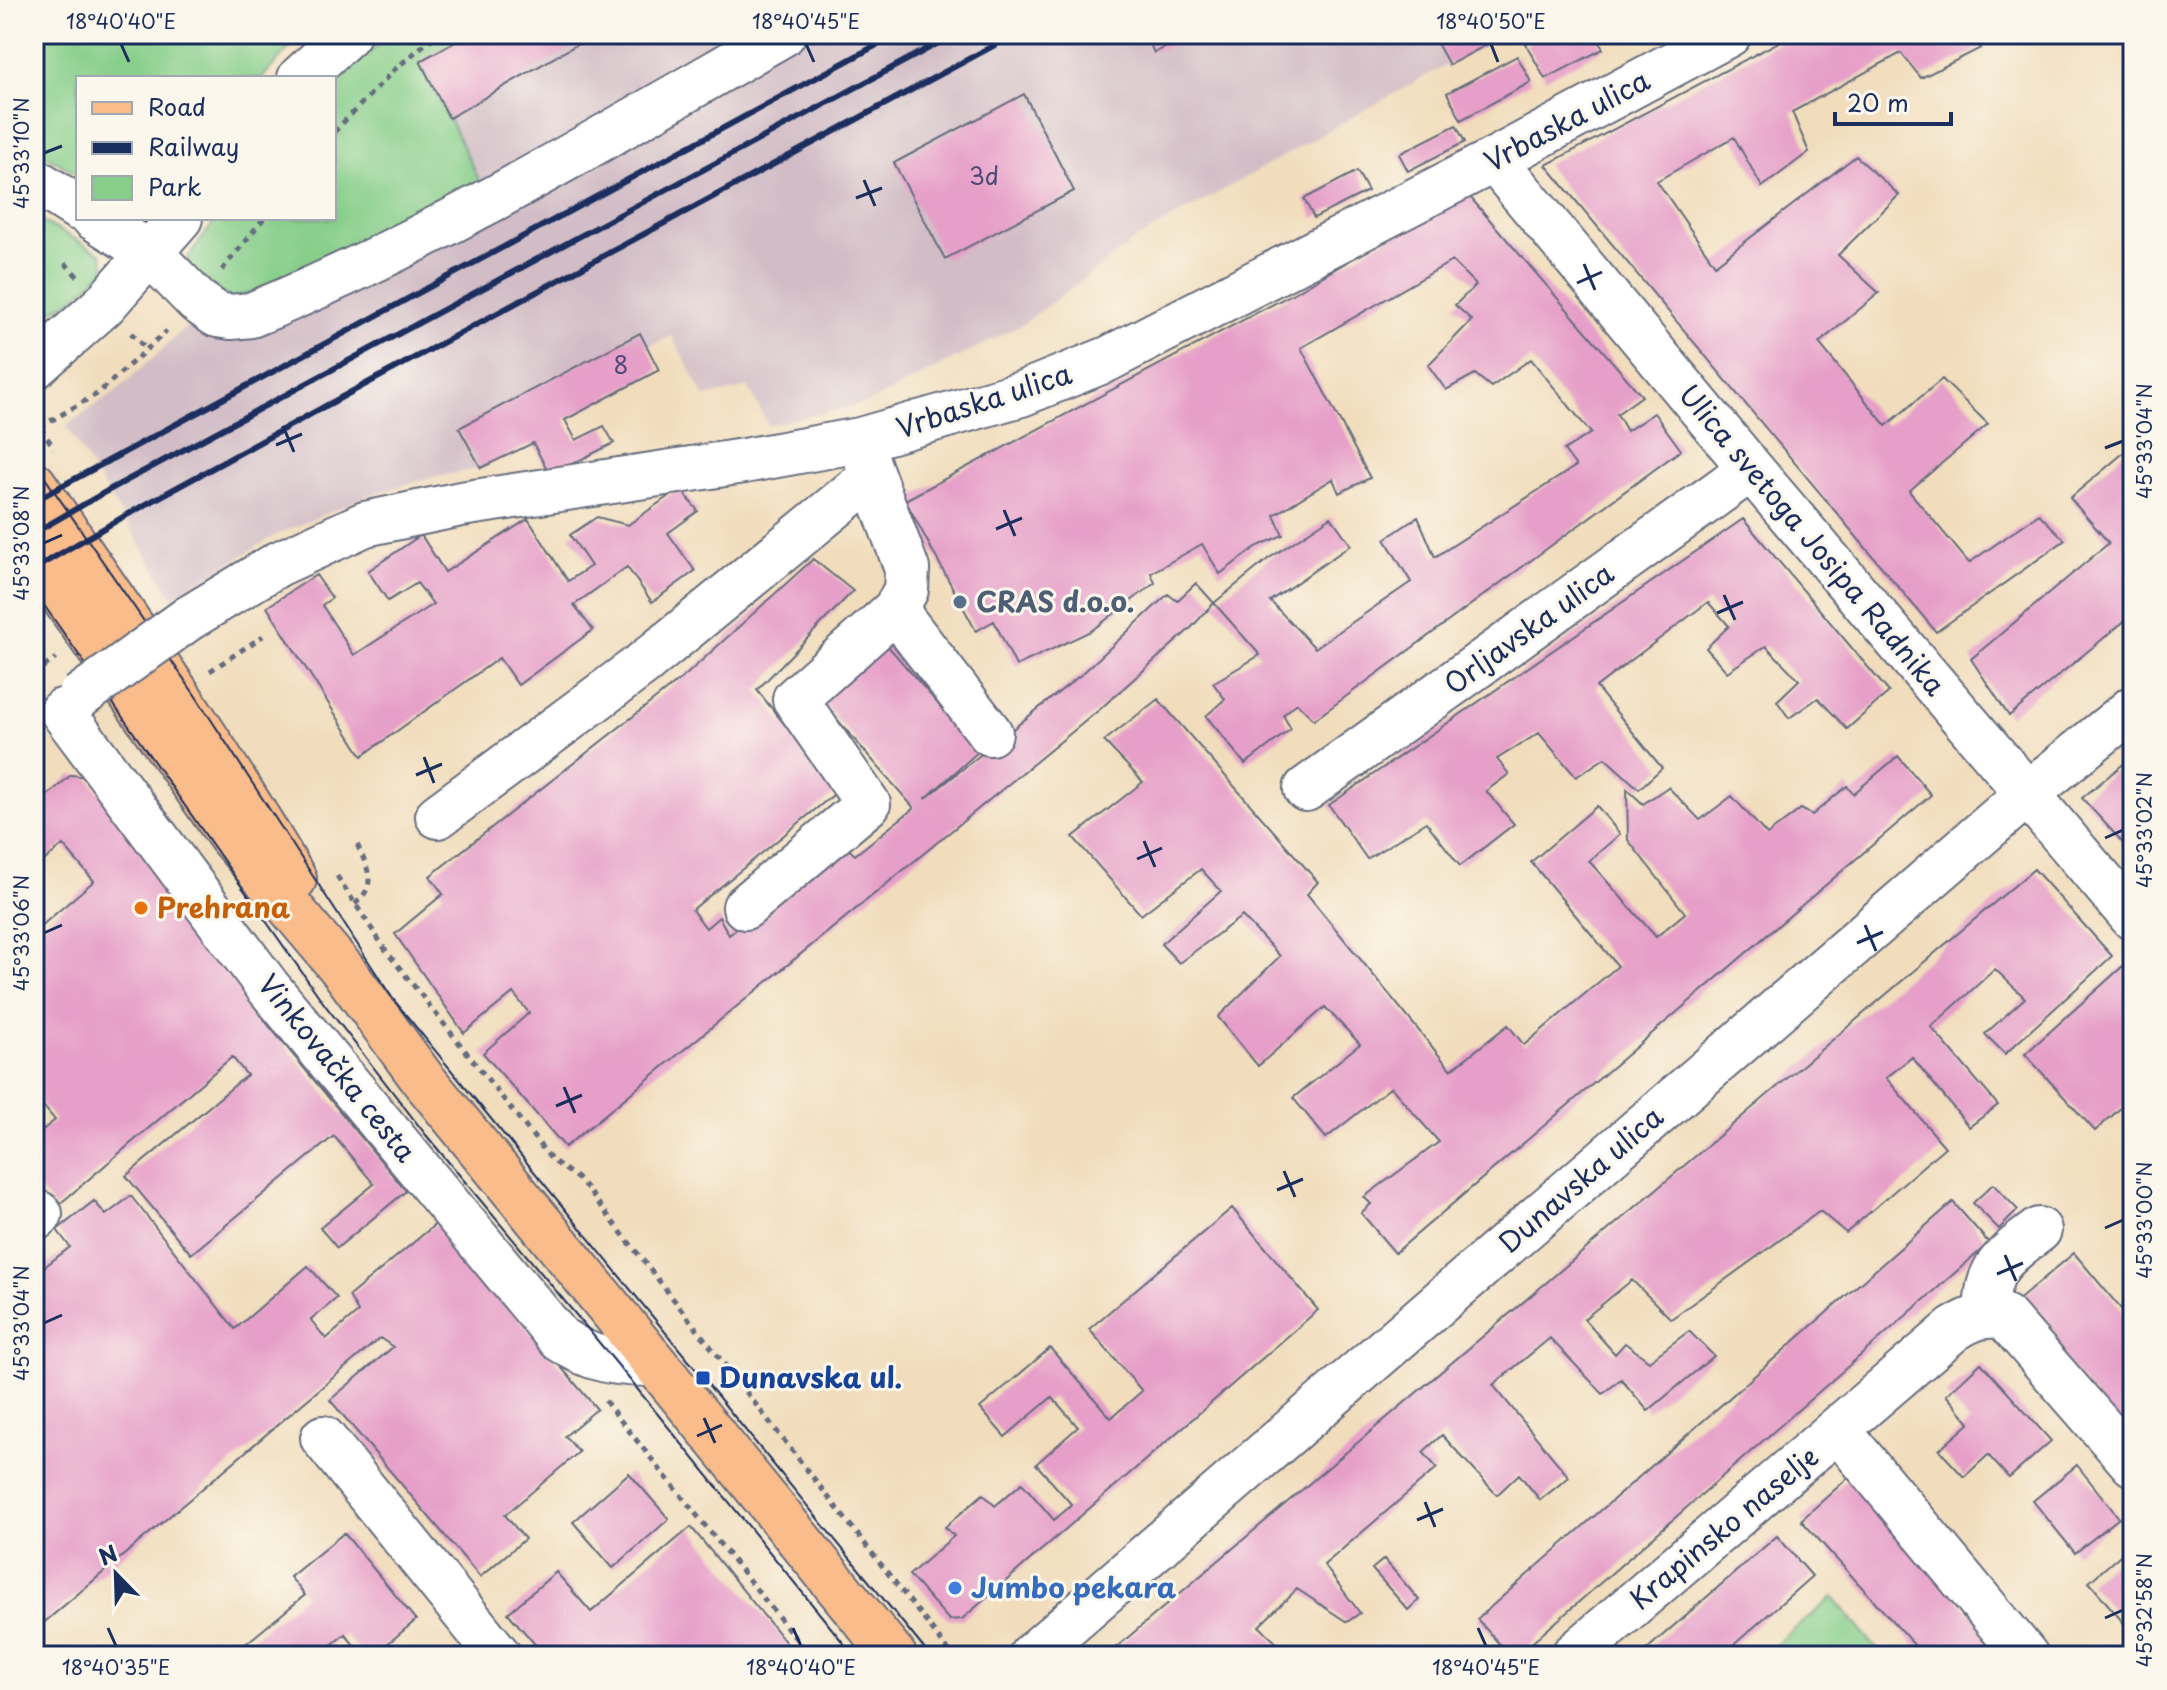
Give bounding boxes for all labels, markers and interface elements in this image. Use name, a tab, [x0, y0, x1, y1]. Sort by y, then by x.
text: 18°40'40"E	[66, 6, 176, 36]
text: 18°40'45"E	[752, 6, 860, 36]
text: 18°40'50"E	[1436, 6, 1546, 36]
street label: Vrbaska ulica	[1476, 58, 1657, 181]
legend	[76, 76, 336, 220]
scale bar	[1835, 76, 1951, 126]
text: 20 m	[1847, 84, 1909, 120]
text: Road	[148, 88, 206, 124]
text: 45°33'10"N	[6, 97, 36, 209]
text: Railway	[148, 128, 239, 164]
house number: 3d	[969, 157, 999, 193]
text: Park	[148, 168, 202, 204]
house number: 8	[614, 346, 629, 382]
street label: Vrbaska ulica	[890, 351, 1077, 448]
street label: Ulica svetoga Josipa Radnika	[1670, 374, 1957, 705]
text: 45°33'04"N	[2129, 383, 2159, 499]
text: 45°33'08"N	[6, 485, 36, 601]
street label: Orljavska ulica	[1434, 551, 1622, 704]
place label: CRAS d.o.o.	[976, 579, 1134, 622]
marker: CRAS d.o.o.	[951, 593, 969, 611]
text: 45°33'02"N	[2129, 772, 2159, 888]
text: 45°33'06"N	[6, 875, 36, 991]
place label: Prehrana	[157, 885, 291, 928]
marker: Prehrana	[132, 899, 150, 917]
street label: Vinkovačka cesta	[249, 964, 428, 1171]
street label: Dunavska ulica	[1488, 1095, 1672, 1263]
text: 45°33'00"N	[2129, 1161, 2159, 1279]
text: 45°33'04"N	[6, 1265, 36, 1381]
place label: Dunavska ul.	[719, 1355, 902, 1398]
marker: Dunavska ul.	[694, 1369, 712, 1387]
street label: Krapinsko naselje	[1619, 1435, 1827, 1619]
north arrow	[76, 1534, 156, 1614]
text: N	[93, 1536, 122, 1573]
text: 45°32'58"N	[2129, 1553, 2159, 1667]
place label: Jumbo pekara	[971, 1565, 1177, 1608]
marker: Jumbo pekara	[946, 1579, 964, 1597]
text: 18°40'35"E	[62, 1652, 170, 1682]
text: 18°40'40"E	[746, 1652, 856, 1682]
text: 18°40'45"E	[1432, 1652, 1540, 1682]

